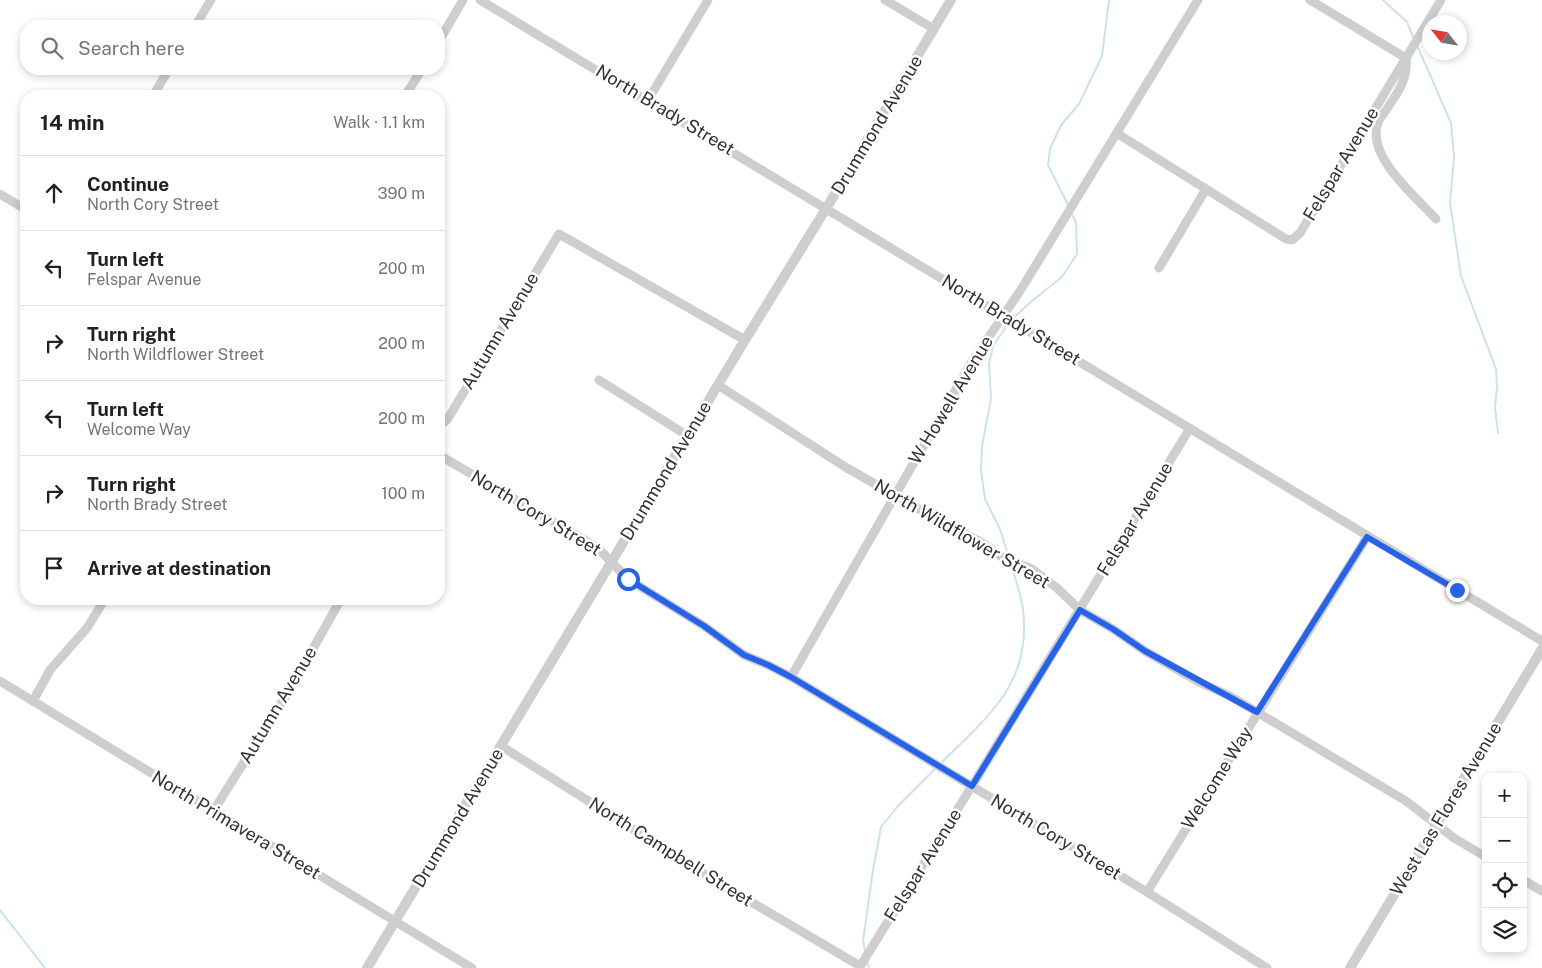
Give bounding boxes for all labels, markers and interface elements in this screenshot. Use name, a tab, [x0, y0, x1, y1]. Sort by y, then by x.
north arrow	[1422, 15, 1467, 60]
search box	[20, 20, 445, 75]
icon: search	[38, 34, 66, 62]
text: Search here	[78, 37, 185, 59]
street label: Drummond Avenue	[827, 51, 926, 198]
street label: North Brady Street	[592, 60, 738, 159]
street label: Felspar Avenue	[1298, 103, 1383, 224]
text: 14 min	[40, 110, 104, 135]
text: Walk · 1.1 km	[333, 113, 425, 132]
text: Continue	[87, 173, 169, 195]
icon: ahead	[40, 179, 68, 207]
text: 390 m	[378, 184, 425, 203]
text: North Cory Street	[87, 195, 219, 214]
text: Turn left	[87, 248, 164, 270]
icon: left	[40, 254, 68, 282]
text: 200 m	[378, 259, 425, 278]
street label: Autumn Avenue	[456, 268, 543, 393]
text: Felspar Avenue	[87, 270, 201, 289]
street label: North Brady Street	[938, 270, 1084, 369]
text: Turn right	[87, 323, 176, 345]
icon: right	[40, 329, 68, 357]
street label: W Howell Avenue	[904, 332, 997, 468]
text: 200 m	[378, 334, 425, 353]
text: North Wildflower Street	[87, 345, 264, 364]
street label: Drummond Avenue	[616, 397, 715, 544]
text: Turn left	[87, 398, 164, 420]
icon: left	[40, 404, 68, 432]
text: 200 m	[378, 409, 425, 428]
text: Welcome Way	[87, 420, 191, 439]
street label: Felspar Avenue	[1092, 458, 1177, 579]
street label: North Cory Street	[467, 465, 605, 560]
text: Turn right	[87, 473, 176, 495]
street label: North Wildflower Street	[871, 475, 1054, 593]
icon: right	[40, 479, 68, 507]
text: 100 m	[381, 484, 425, 503]
text: North Brady Street	[87, 495, 228, 514]
icon: arrive	[40, 554, 68, 582]
text: Arrive at destination	[87, 557, 271, 579]
route start	[617, 568, 640, 591]
route end	[1446, 579, 1469, 602]
street label: Autumn Avenue	[234, 642, 321, 767]
street label: West Las Flores Avenue	[1386, 718, 1506, 899]
street label: Welcome Way	[1177, 722, 1257, 833]
street label: Drummond Avenue	[408, 744, 507, 891]
street label: North Primavera Street	[148, 766, 324, 883]
map controls	[1482, 773, 1527, 953]
button: +	[1482, 773, 1527, 818]
street label: North Cory Street	[987, 789, 1125, 884]
street label: North Campbell Street	[585, 793, 757, 911]
street label: Felspar Avenue	[880, 805, 966, 925]
button: −	[1482, 818, 1527, 863]
button: locate	[1482, 863, 1527, 908]
button: layers	[1482, 908, 1527, 953]

